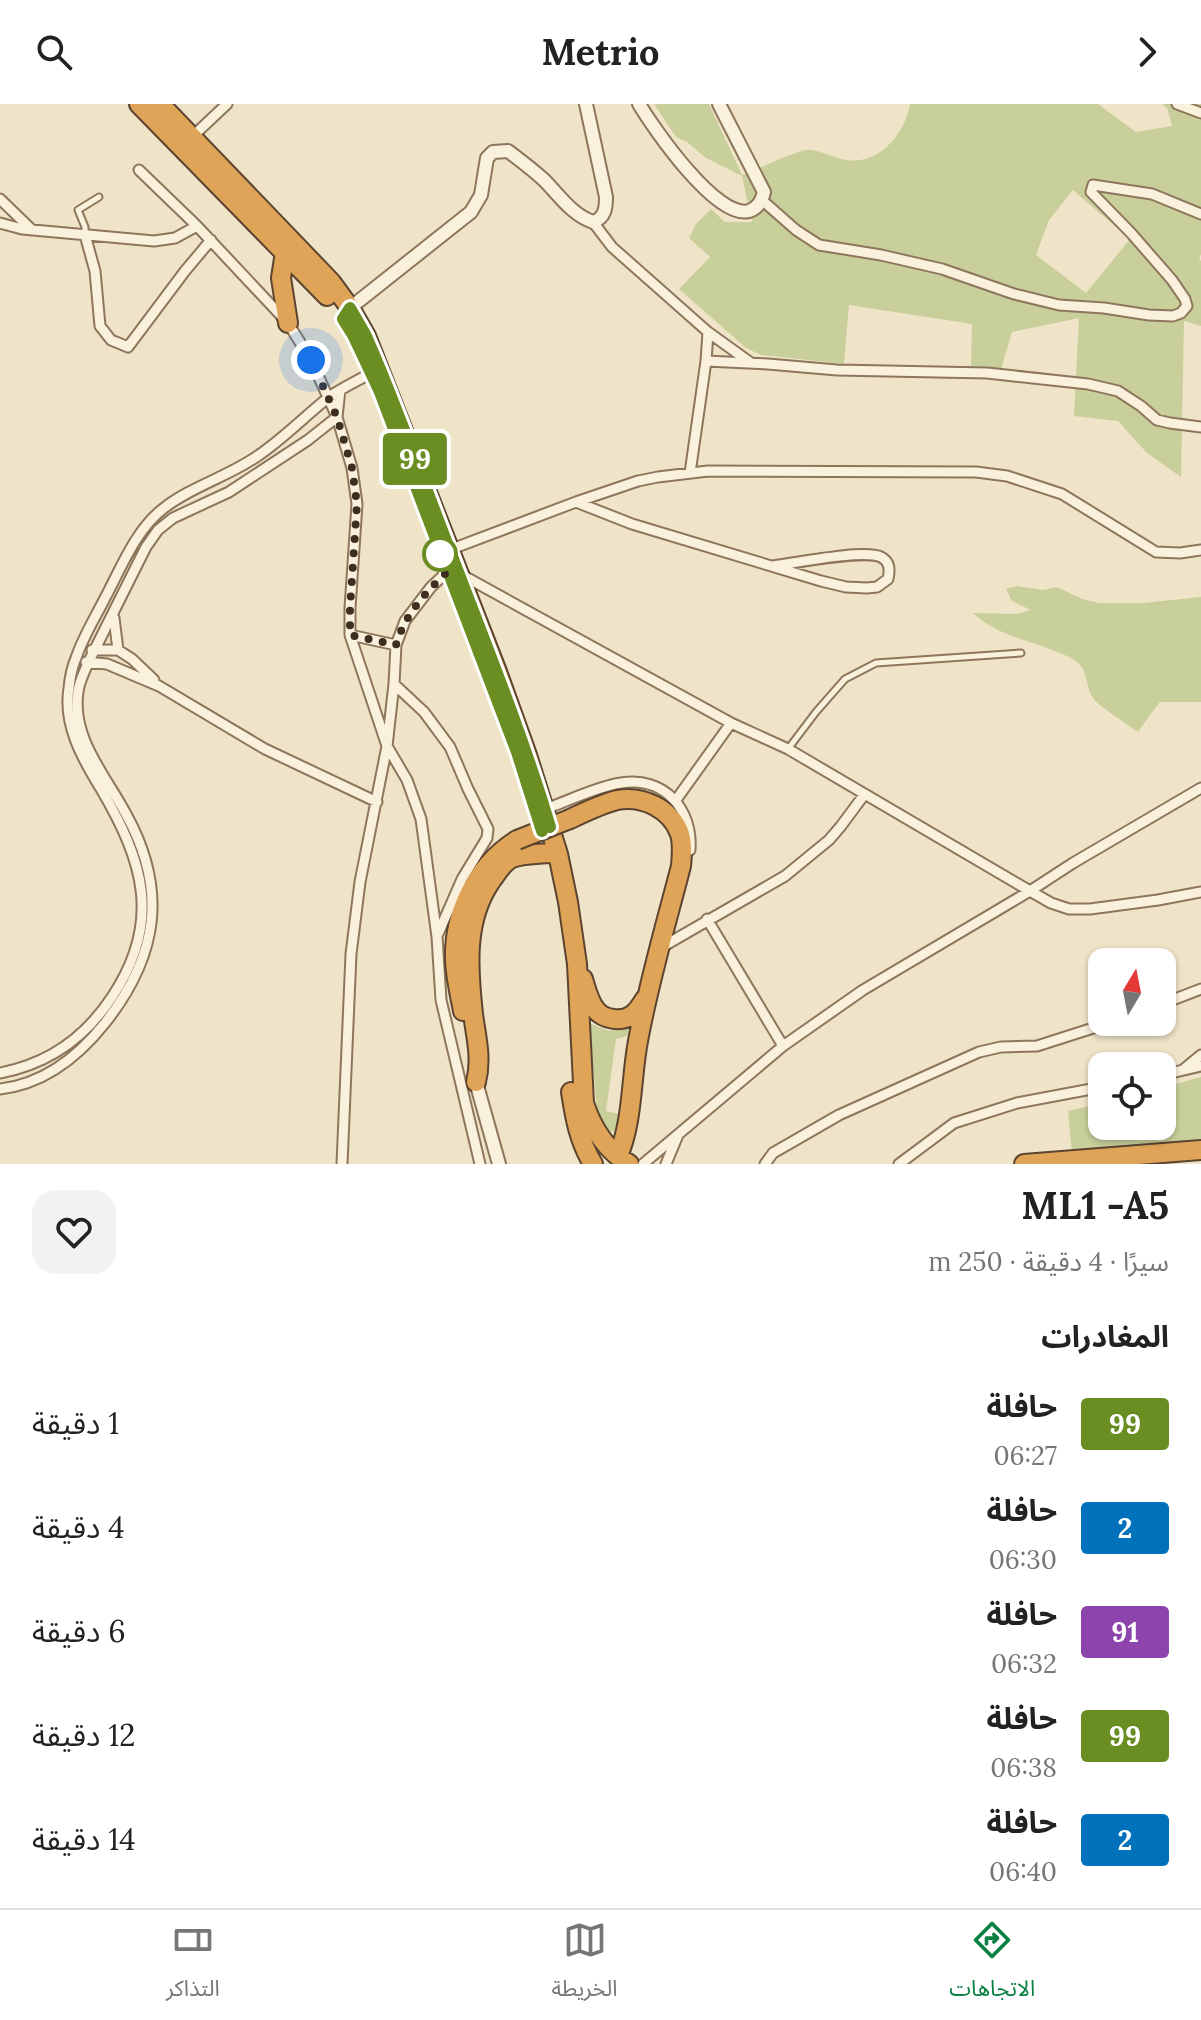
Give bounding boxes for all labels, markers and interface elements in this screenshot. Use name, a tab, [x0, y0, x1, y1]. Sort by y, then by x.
text: Metrio	[542, 29, 659, 75]
icon: search	[32, 30, 76, 74]
icon: forward	[1125, 30, 1169, 74]
your location	[291, 340, 331, 380]
line badge: 99	[379, 433, 451, 485]
text: 99	[399, 441, 431, 477]
unlabelled marker	[423, 537, 457, 571]
north arrow	[1088, 948, 1176, 1036]
map controls	[1088, 948, 1176, 1140]
button: locate	[1088, 1052, 1176, 1140]
text: ML1 -A5	[1021, 1181, 1169, 1229]
button: heart	[32, 1190, 116, 1274]
text: سيرًا · 4 دقيقة · 250 m	[928, 1245, 1169, 1278]
text: المغادرات	[1041, 1317, 1169, 1355]
text: حافلة	[986, 1387, 1057, 1425]
text: 1 دقيقة	[32, 1404, 119, 1442]
text: 99	[1109, 1406, 1141, 1442]
text: 06:27	[993, 1439, 1057, 1472]
text: حافلة	[986, 1491, 1057, 1529]
text: 4 دقيقة	[32, 1508, 125, 1546]
text: 2	[1118, 1510, 1132, 1546]
text: 06:30	[989, 1543, 1057, 1576]
text: حافلة	[986, 1595, 1057, 1633]
text: 6 دقيقة	[32, 1612, 126, 1650]
text: 91	[1111, 1614, 1139, 1650]
text: 06:32	[991, 1647, 1057, 1680]
text: حافلة	[986, 1699, 1057, 1737]
text: 12 دقيقة	[32, 1716, 135, 1754]
text: 99	[1109, 1718, 1141, 1754]
text: 06:38	[990, 1751, 1057, 1784]
text: حافلة	[986, 1803, 1057, 1841]
text: 14 دقيقة	[32, 1820, 135, 1858]
text: 2	[1118, 1822, 1132, 1858]
text: 06:40	[989, 1855, 1057, 1888]
tab: التذاكر	[166, 1918, 220, 2012]
tab: الخريطة	[552, 1918, 617, 2012]
tab: الاتجاهات	[949, 1918, 1035, 2012]

